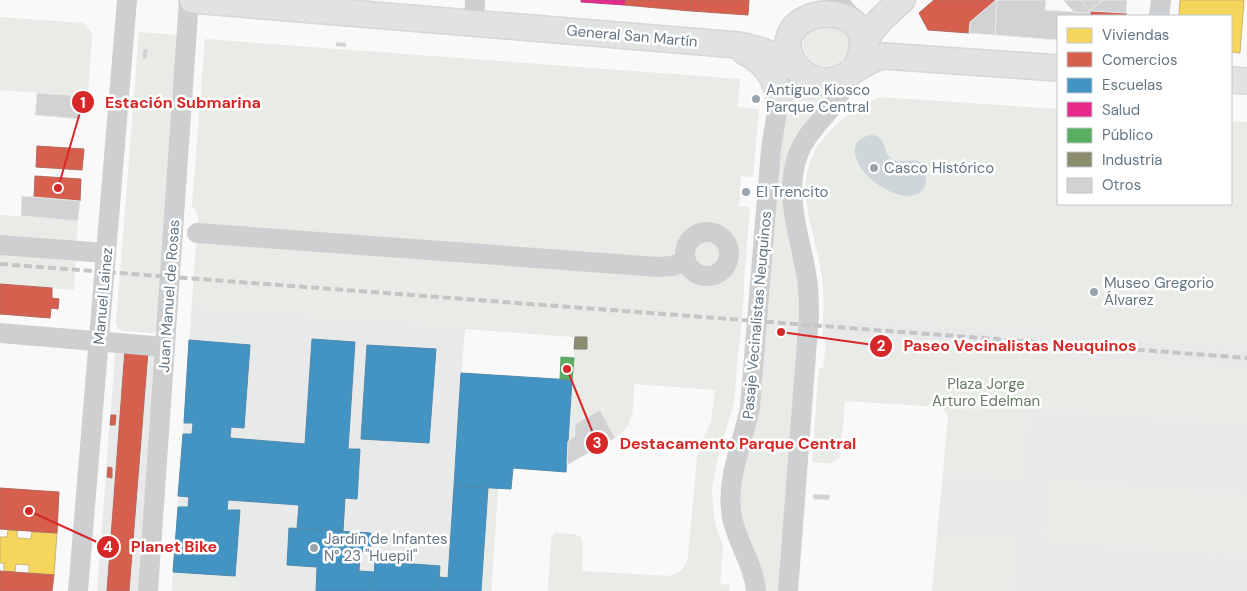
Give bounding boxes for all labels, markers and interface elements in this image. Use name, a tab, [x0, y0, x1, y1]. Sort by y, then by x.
legend	[1057, 15, 1232, 205]
street label: General San Martín	[566, 20, 698, 52]
text: Viviendas	[1102, 25, 1169, 45]
text: Comercios	[1102, 50, 1177, 70]
text: Escuelas	[1102, 75, 1163, 95]
place label: Antiguo Kiosco Parque Central	[766, 80, 870, 117]
callout: Estación Submarina	[70, 87, 271, 118]
text: Estación Submarina	[105, 92, 261, 113]
text: 1	[80, 93, 86, 113]
marker: Antiguo Kiosco Parque Central	[750, 93, 762, 105]
text: Salud	[1102, 100, 1140, 120]
text: Público	[1102, 125, 1153, 145]
text: Industria	[1102, 150, 1163, 170]
place label: Casco Histórico	[884, 158, 994, 178]
marker: Casco Histórico	[868, 162, 880, 174]
text: Otros	[1102, 175, 1141, 195]
place label: El Trencito	[756, 182, 829, 202]
marker: El Trencito	[740, 186, 752, 198]
street label: Pasaje Vecinalistas Neuquinos	[738, 210, 776, 420]
street label: Juan Manuel de Rosas	[154, 219, 184, 373]
street label: Manuel Lainez	[89, 246, 117, 345]
place label: Museo Gregorio Álvarez	[1104, 273, 1214, 310]
marker: Museo Gregorio Álvarez	[1088, 286, 1100, 298]
callout: Paseo Vecinalistas Neuquinos	[869, 330, 1147, 361]
text: Paseo Vecinalistas Neuquinos	[903, 335, 1137, 356]
text: 2	[877, 336, 886, 356]
park label: Plaza Jorge Arturo Edelman	[932, 374, 1040, 411]
callout: Destacamento Parque Central	[585, 428, 866, 459]
text: 3	[592, 433, 602, 453]
text: Destacamento Parque Central	[620, 433, 856, 454]
place label: Jardín de Infantes N° 23 "Huepil"	[324, 529, 448, 566]
callout: Planet Bike	[95, 531, 227, 562]
text: Planet Bike	[131, 536, 217, 557]
text: 4	[103, 537, 113, 557]
marker: Jardín de Infantes N° 23 "Huepil"	[308, 542, 320, 554]

